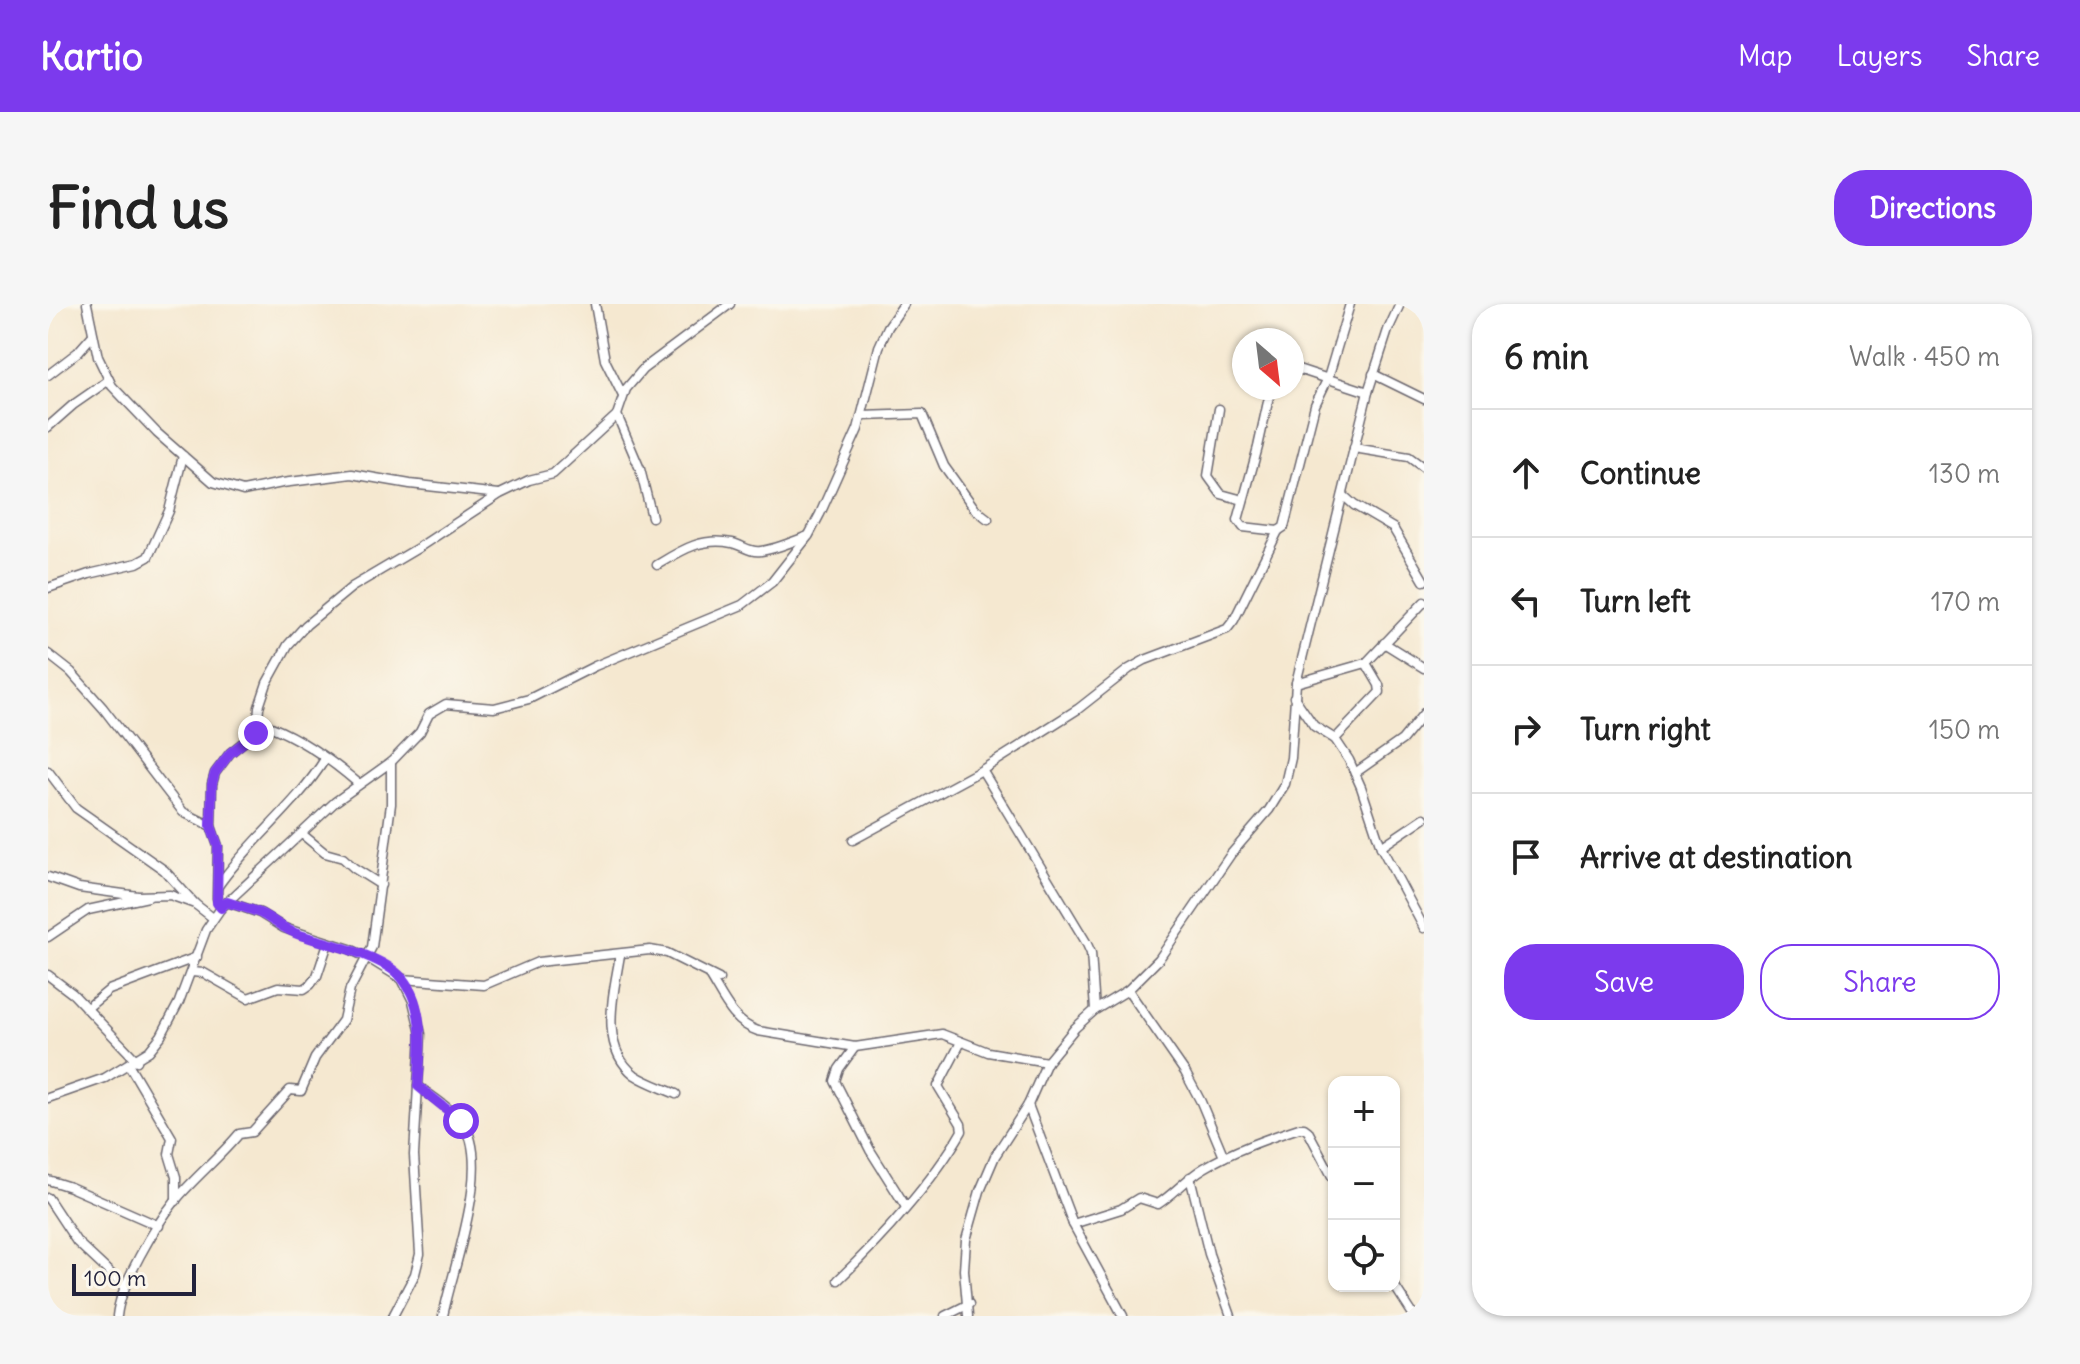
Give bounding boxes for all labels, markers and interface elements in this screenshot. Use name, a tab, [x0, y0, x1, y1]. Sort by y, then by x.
text: Kartio	[40, 33, 143, 80]
text: Map	[1738, 38, 1793, 74]
text: Layers	[1837, 38, 1923, 74]
text: Share	[1967, 38, 2040, 74]
button: Directions	[1834, 170, 2032, 246]
text: Find us	[48, 173, 229, 243]
north arrow	[1232, 328, 1304, 400]
text: 6 min	[1504, 335, 1589, 378]
text: Walk · 450 m	[1849, 340, 2000, 373]
icon: ahead	[1504, 451, 1548, 495]
text: Continue	[1580, 454, 1701, 492]
text: 130 m	[1929, 457, 2000, 490]
icon: left	[1504, 579, 1548, 623]
text: Turn left	[1580, 582, 1691, 620]
text: 170 m	[1931, 585, 2000, 618]
icon: right	[1504, 707, 1548, 751]
text: Turn right	[1580, 710, 1711, 748]
text: 150 m	[1929, 713, 2000, 746]
route end	[238, 715, 274, 751]
icon: arrive	[1504, 835, 1548, 879]
text: Arrive at destination	[1580, 838, 1852, 876]
button: Save	[1504, 944, 1744, 1020]
button: Share	[1760, 944, 2000, 1020]
map controls	[1328, 1076, 1400, 1292]
button: +	[1328, 1076, 1400, 1148]
route start	[443, 1103, 479, 1139]
button: −	[1328, 1148, 1400, 1220]
button: locate	[1328, 1220, 1400, 1292]
scale bar	[72, 1260, 196, 1296]
text: 100 m	[84, 1264, 146, 1292]

